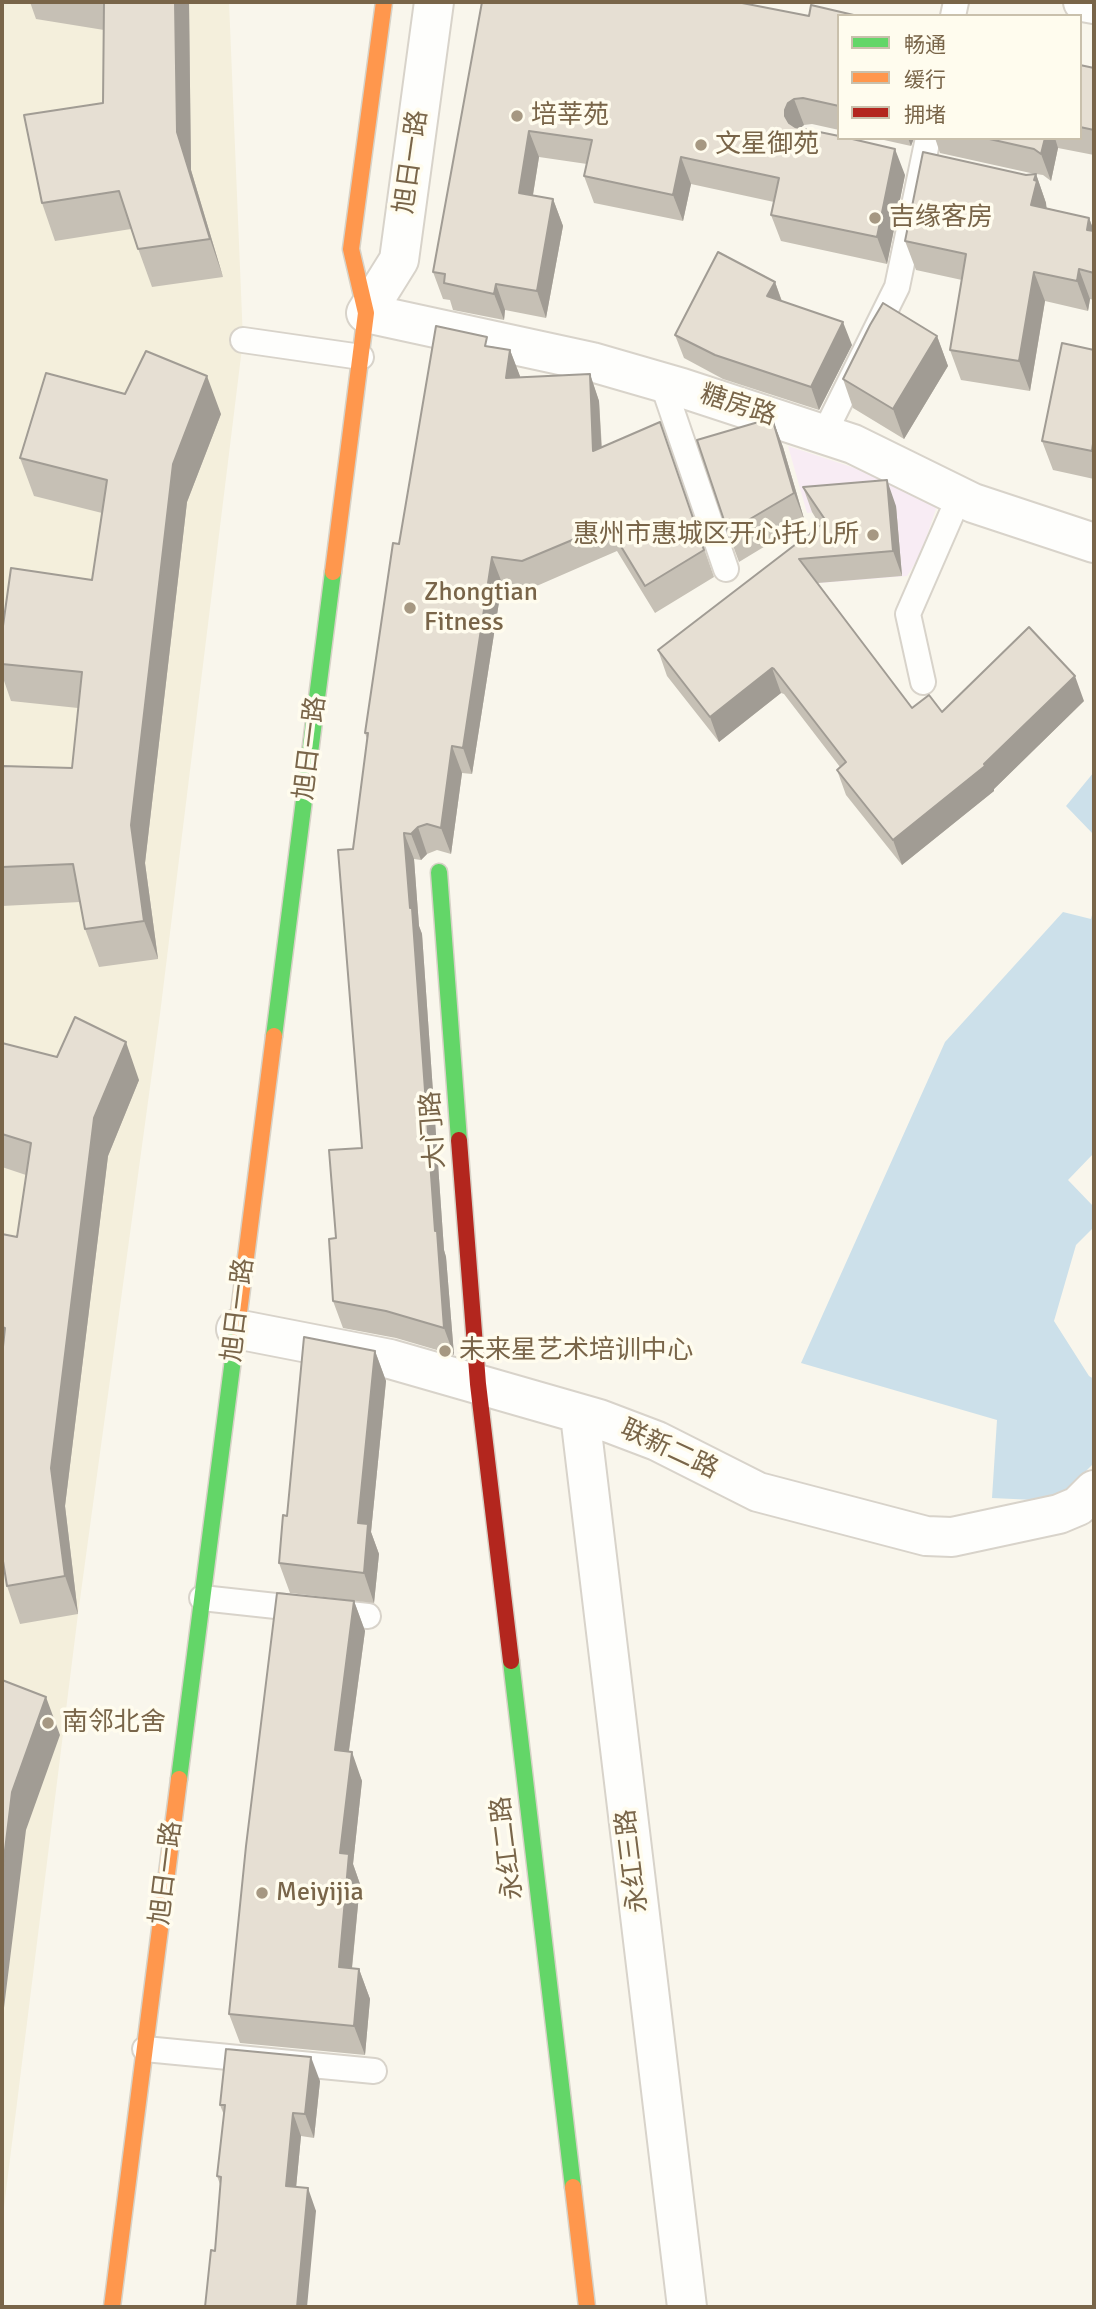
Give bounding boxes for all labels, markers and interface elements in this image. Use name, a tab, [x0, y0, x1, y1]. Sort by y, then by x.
legend	[837, 14, 1082, 140]
text: 畅通	[904, 32, 946, 58]
text: 缓行	[904, 67, 946, 93]
place label: 培莘苑	[531, 100, 609, 132]
text: 拥堵	[904, 102, 946, 128]
street label: 旭日一路	[389, 108, 435, 216]
marker: 培莘苑	[509, 108, 525, 124]
place label: 文星御苑	[715, 129, 819, 161]
marker: 文星御苑	[693, 137, 709, 153]
place label: 吉缘客房	[889, 202, 993, 234]
marker: 吉缘客房	[867, 210, 883, 226]
street label: 糖房路	[696, 379, 780, 433]
place label: 惠州市惠城区开心托儿所	[573, 519, 859, 551]
marker: 惠州市惠城区开心托儿所	[865, 527, 881, 543]
place label: Zhongtian Fitness	[424, 577, 538, 638]
marker: Zhongtian Fitness	[402, 600, 418, 616]
street label: 旭日一路	[289, 694, 333, 802]
street label: 大门路	[416, 1090, 452, 1170]
street label: 旭日一路	[217, 1256, 261, 1364]
place label: 未来星艺术培训中心	[459, 1335, 693, 1367]
marker: 未来星艺术培训中心	[437, 1343, 453, 1359]
street label: 联新二路	[615, 1414, 723, 1486]
place label: 南邻北舍	[62, 1707, 166, 1739]
marker: 南邻北舍	[40, 1715, 56, 1731]
street label: 永红二路	[486, 1794, 530, 1902]
street label: 永红三路	[611, 1807, 655, 1915]
street label: 旭日一路	[145, 1819, 189, 1927]
place label: Meiyijia	[276, 1877, 364, 1909]
marker: Meiyijia	[254, 1885, 270, 1901]

